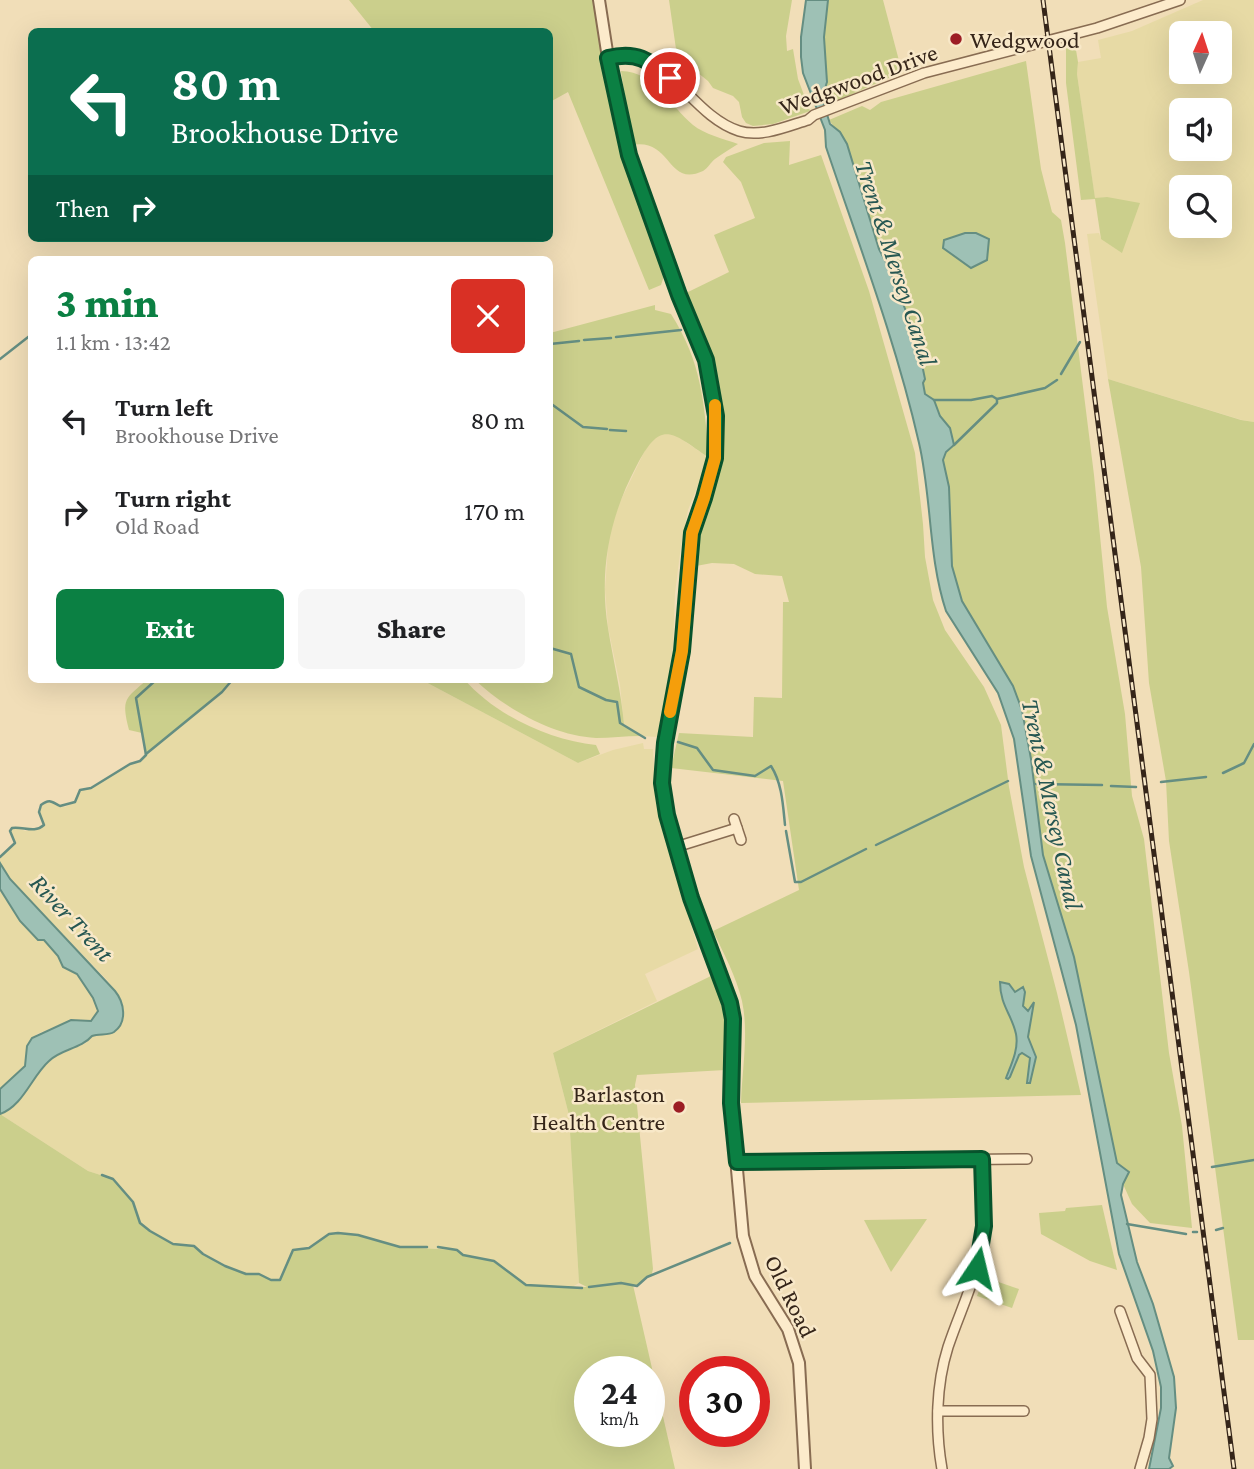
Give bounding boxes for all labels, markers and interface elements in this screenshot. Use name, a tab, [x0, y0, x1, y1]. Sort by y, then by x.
north arrow	[1169, 21, 1232, 84]
map controls	[1169, 21, 1232, 238]
place label: Wedgwood	[970, 26, 1080, 53]
marker: Wedgwood	[948, 31, 964, 47]
street label: Wedgwood Drive	[775, 38, 941, 120]
pin	[640, 48, 700, 108]
icon: left	[56, 56, 147, 147]
text: 80 m	[171, 56, 280, 111]
icon: arrive	[651, 59, 689, 97]
button: sound	[1169, 98, 1232, 161]
text: Brookhouse Drive	[171, 114, 398, 150]
water label: Trent & Mersey Canal	[849, 157, 943, 370]
button: search	[1169, 175, 1232, 238]
icon: right	[124, 189, 162, 227]
text: Then	[56, 194, 110, 223]
text: 3 min	[56, 279, 159, 326]
button: close	[451, 279, 525, 353]
text: 1.1 km · 13:42	[56, 329, 171, 355]
text: Turn left	[115, 393, 213, 422]
icon: left	[56, 402, 94, 440]
text: 80 m	[471, 406, 525, 435]
text: Brookhouse Drive	[115, 422, 279, 448]
text: Turn right	[115, 484, 231, 513]
icon: right	[56, 493, 94, 531]
text: 170 m	[464, 497, 525, 526]
text: Old Road	[115, 513, 200, 539]
button: Exit	[56, 589, 284, 669]
button: Share	[298, 589, 525, 669]
water label: Trent & Mersey Canal	[1016, 696, 1089, 912]
water label: River Trent	[24, 868, 120, 968]
place label: Barlaston Health Centre	[532, 1080, 665, 1135]
marker: Barlaston Health Centre	[671, 1099, 687, 1115]
position arrow	[940, 1231, 1014, 1305]
street label: Old Road	[760, 1250, 823, 1342]
speed limit sign: 30	[679, 1356, 770, 1447]
text: 24	[601, 1373, 638, 1412]
text: km/h	[600, 1409, 639, 1429]

